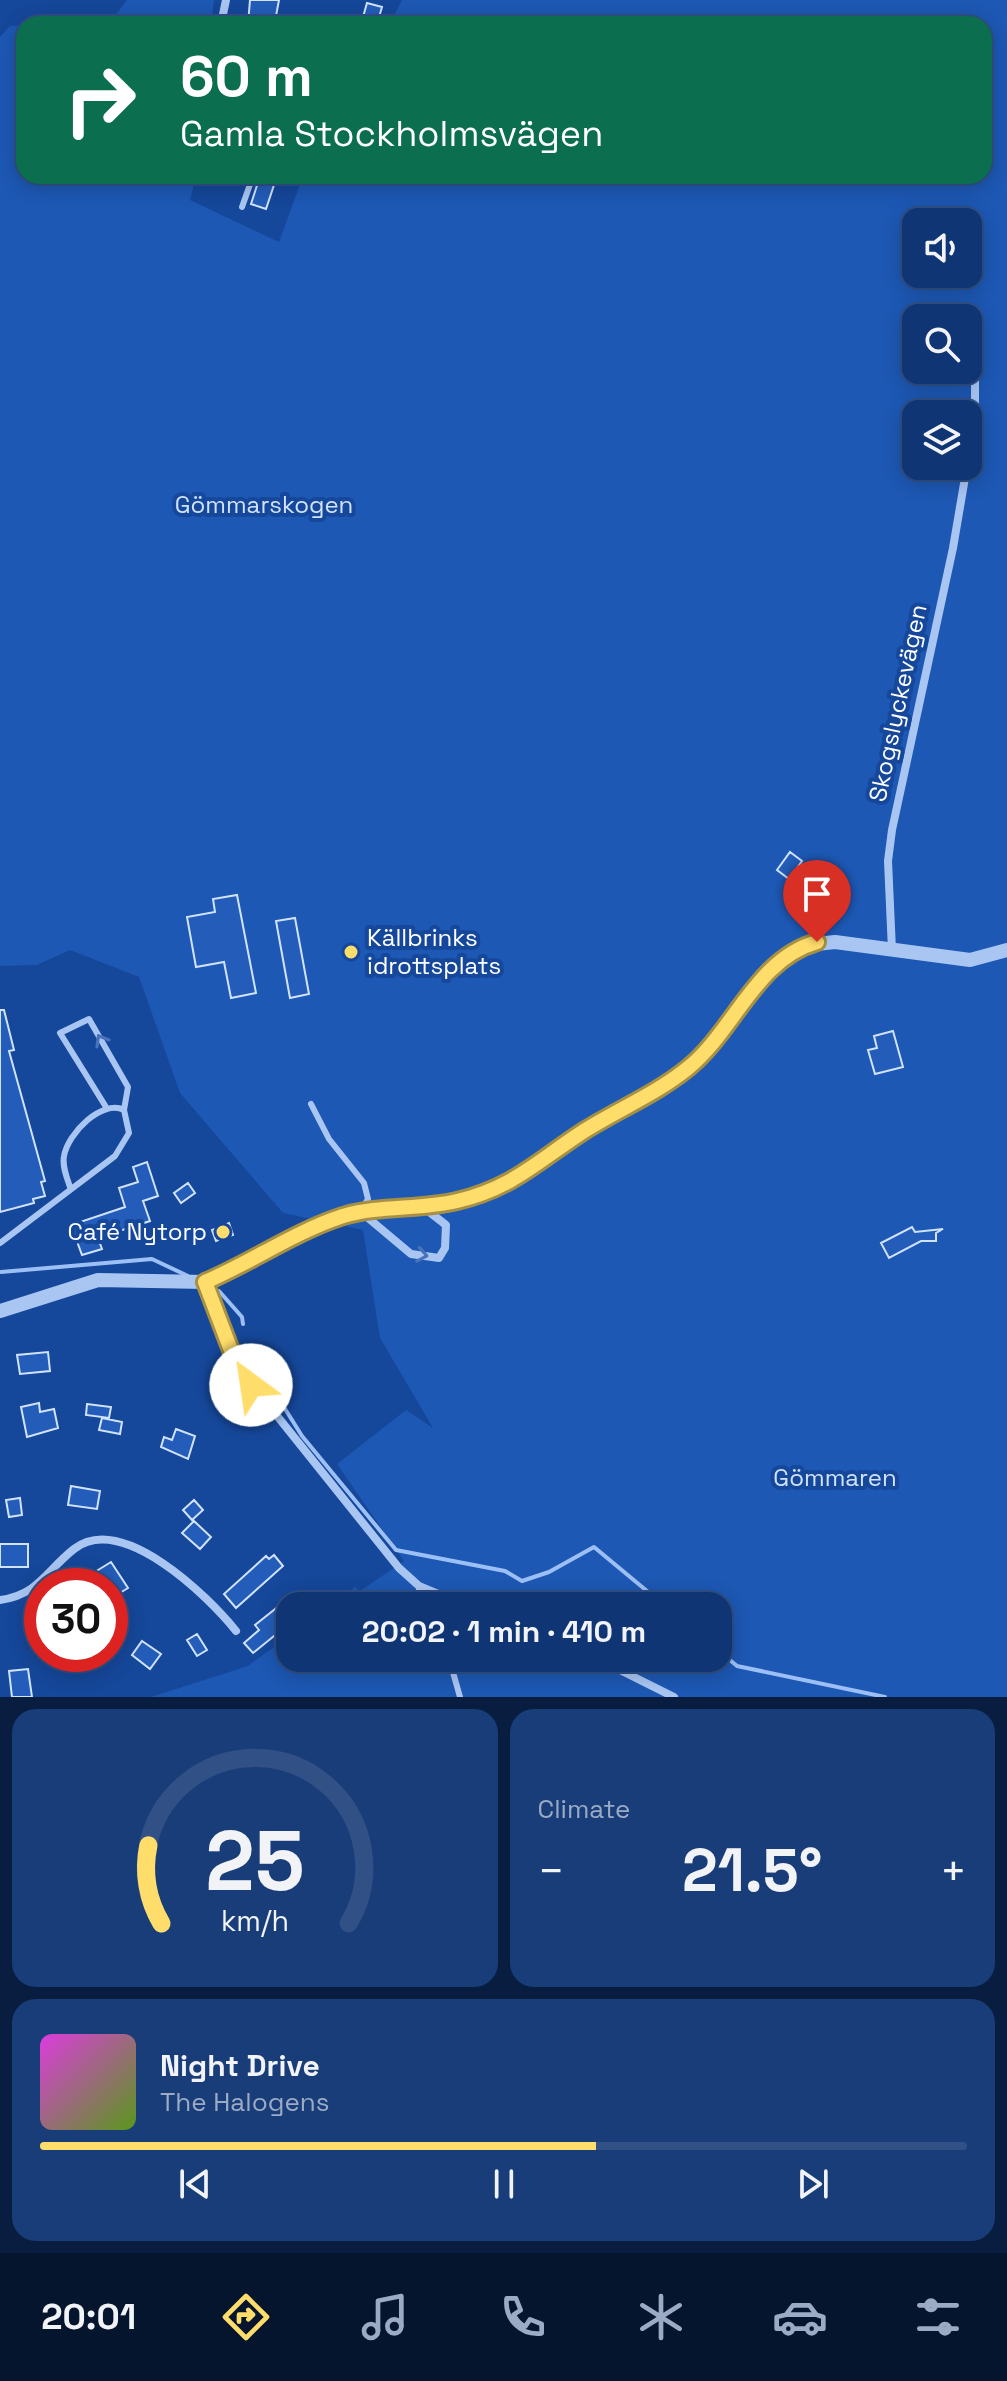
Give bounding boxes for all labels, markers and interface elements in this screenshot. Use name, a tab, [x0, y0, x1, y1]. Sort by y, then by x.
text: 60 m	[180, 41, 313, 112]
icon: right	[48, 48, 152, 152]
text: Gamla Stockholmsvägen	[180, 111, 603, 157]
map controls	[902, 208, 982, 480]
button: sound	[902, 208, 982, 288]
button: search	[902, 304, 982, 384]
button: layers	[902, 400, 982, 480]
park label: Gömmarskogen	[175, 489, 353, 520]
street label: Skogslyckevägen	[861, 601, 934, 805]
pin	[783, 860, 851, 942]
icon: arrive	[795, 872, 839, 916]
place label: Källbrinks idrottsplats	[367, 922, 501, 981]
marker: Källbrinks idrottsplats	[342, 943, 360, 961]
one-way arrow	[95, 1034, 111, 1049]
place label: Café Nytorp	[68, 1216, 207, 1247]
marker: Café Nytorp	[214, 1223, 232, 1241]
one-way arrow	[416, 1246, 429, 1263]
position arrow	[209, 1343, 293, 1427]
park label: Gömmaren	[773, 1462, 897, 1493]
speed limit sign: 30	[24, 1568, 128, 1672]
text: 20:02 · 1 min · 410 m	[362, 1612, 646, 1651]
text: Climate	[538, 1792, 630, 1826]
text: 25	[205, 1808, 304, 1914]
text: 21.5°	[682, 1832, 822, 1909]
text: −	[538, 1843, 565, 1899]
text: +	[940, 1843, 967, 1899]
text: km/h	[221, 1903, 289, 1939]
text: Night Drive	[160, 2046, 320, 2085]
text: The Halogens	[160, 2085, 329, 2119]
icon: previous	[173, 2162, 217, 2206]
icon: pause	[482, 2162, 526, 2206]
icon: next	[791, 2162, 835, 2206]
icon: directions	[218, 2289, 274, 2345]
icon: music	[357, 2289, 413, 2345]
icon: phone	[495, 2289, 551, 2345]
icon: climate	[633, 2289, 689, 2345]
icon: car	[772, 2289, 828, 2345]
icon: filters	[910, 2289, 966, 2345]
text: 20:01	[41, 2294, 136, 2340]

